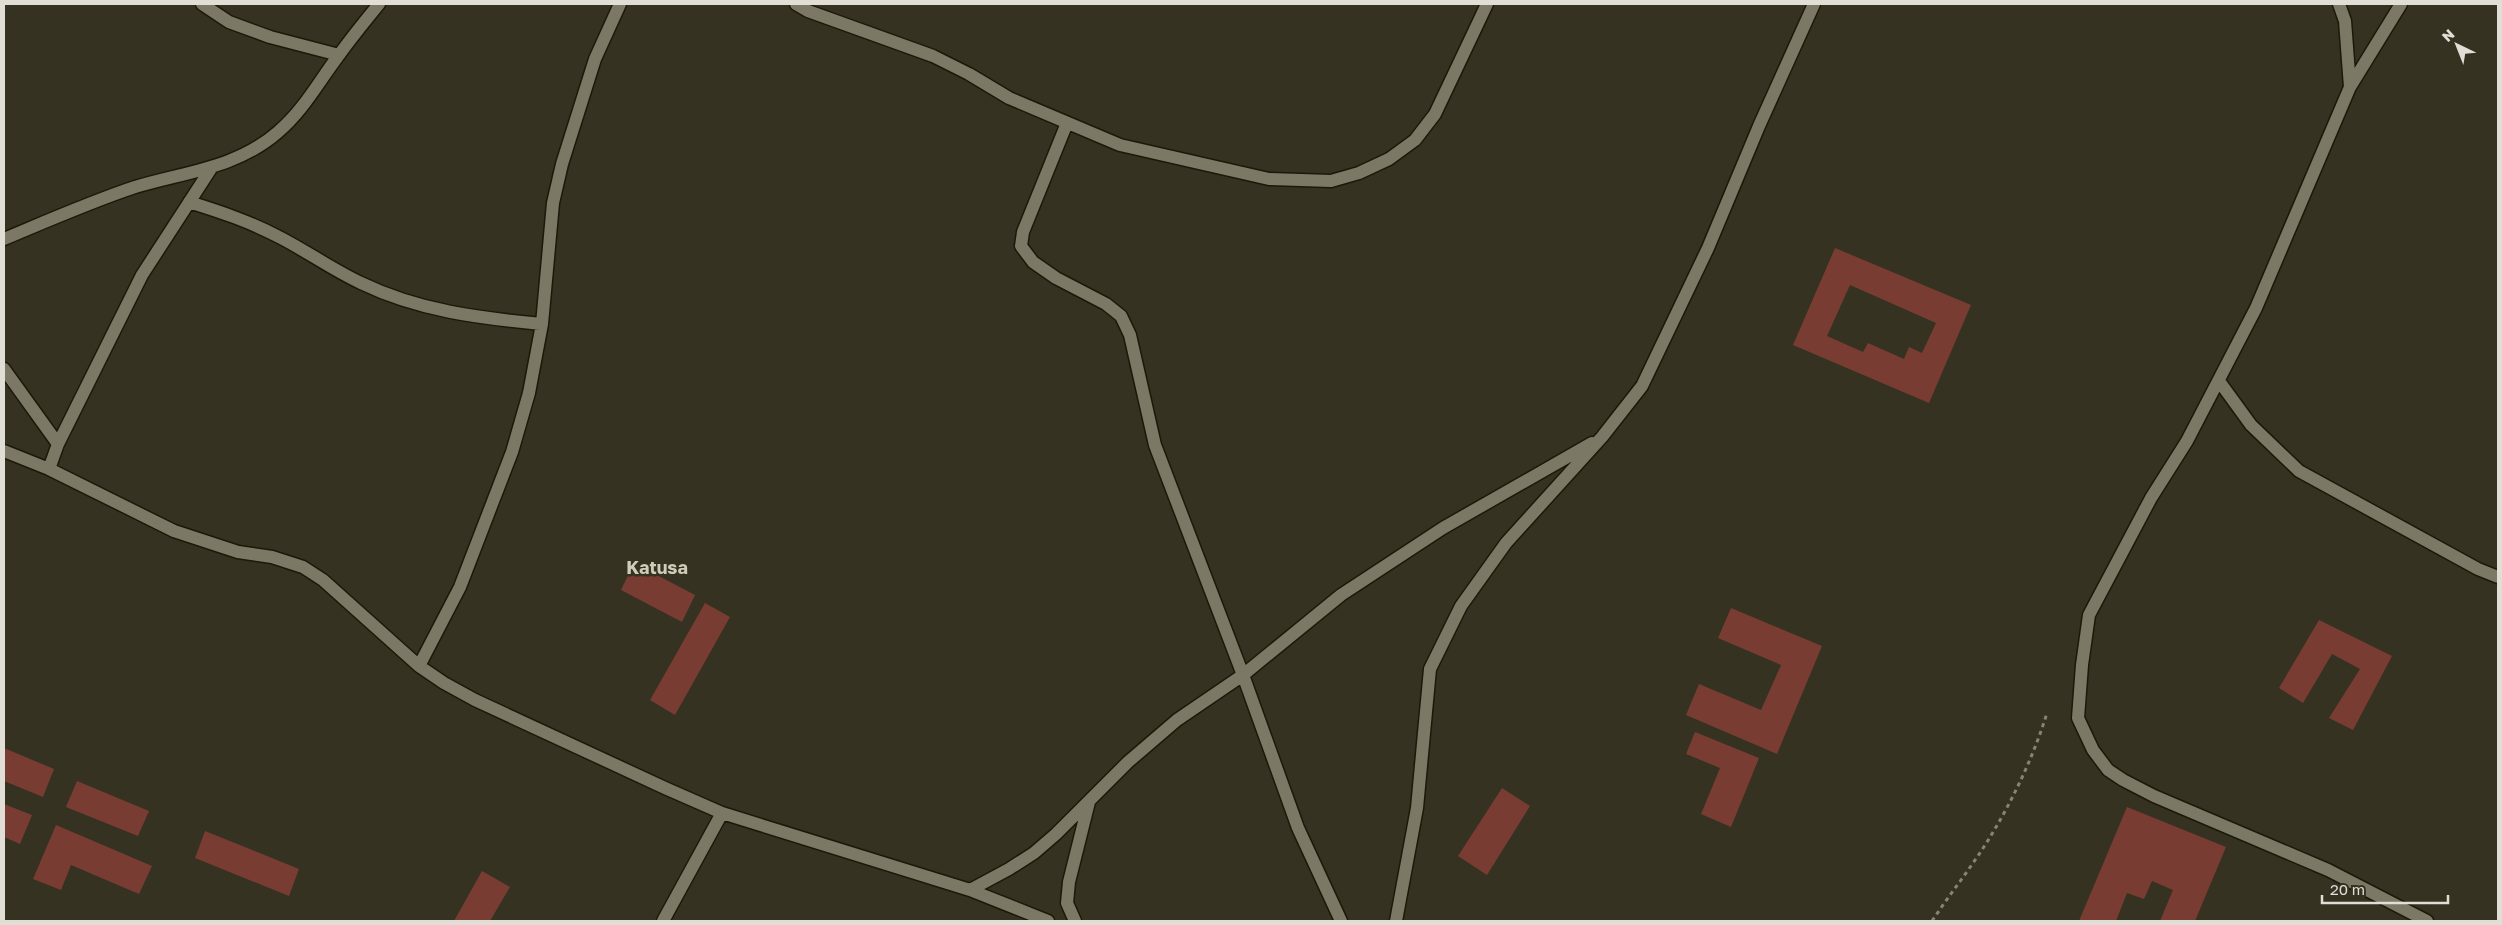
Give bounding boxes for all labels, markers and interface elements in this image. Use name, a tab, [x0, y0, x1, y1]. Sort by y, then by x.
north arrow	[2432, 20, 2482, 70]
text: N	[2438, 25, 2457, 45]
district label: Katusa	[626, 556, 688, 578]
scale bar	[2322, 872, 2448, 904]
text: 20 m	[2330, 880, 2365, 898]

